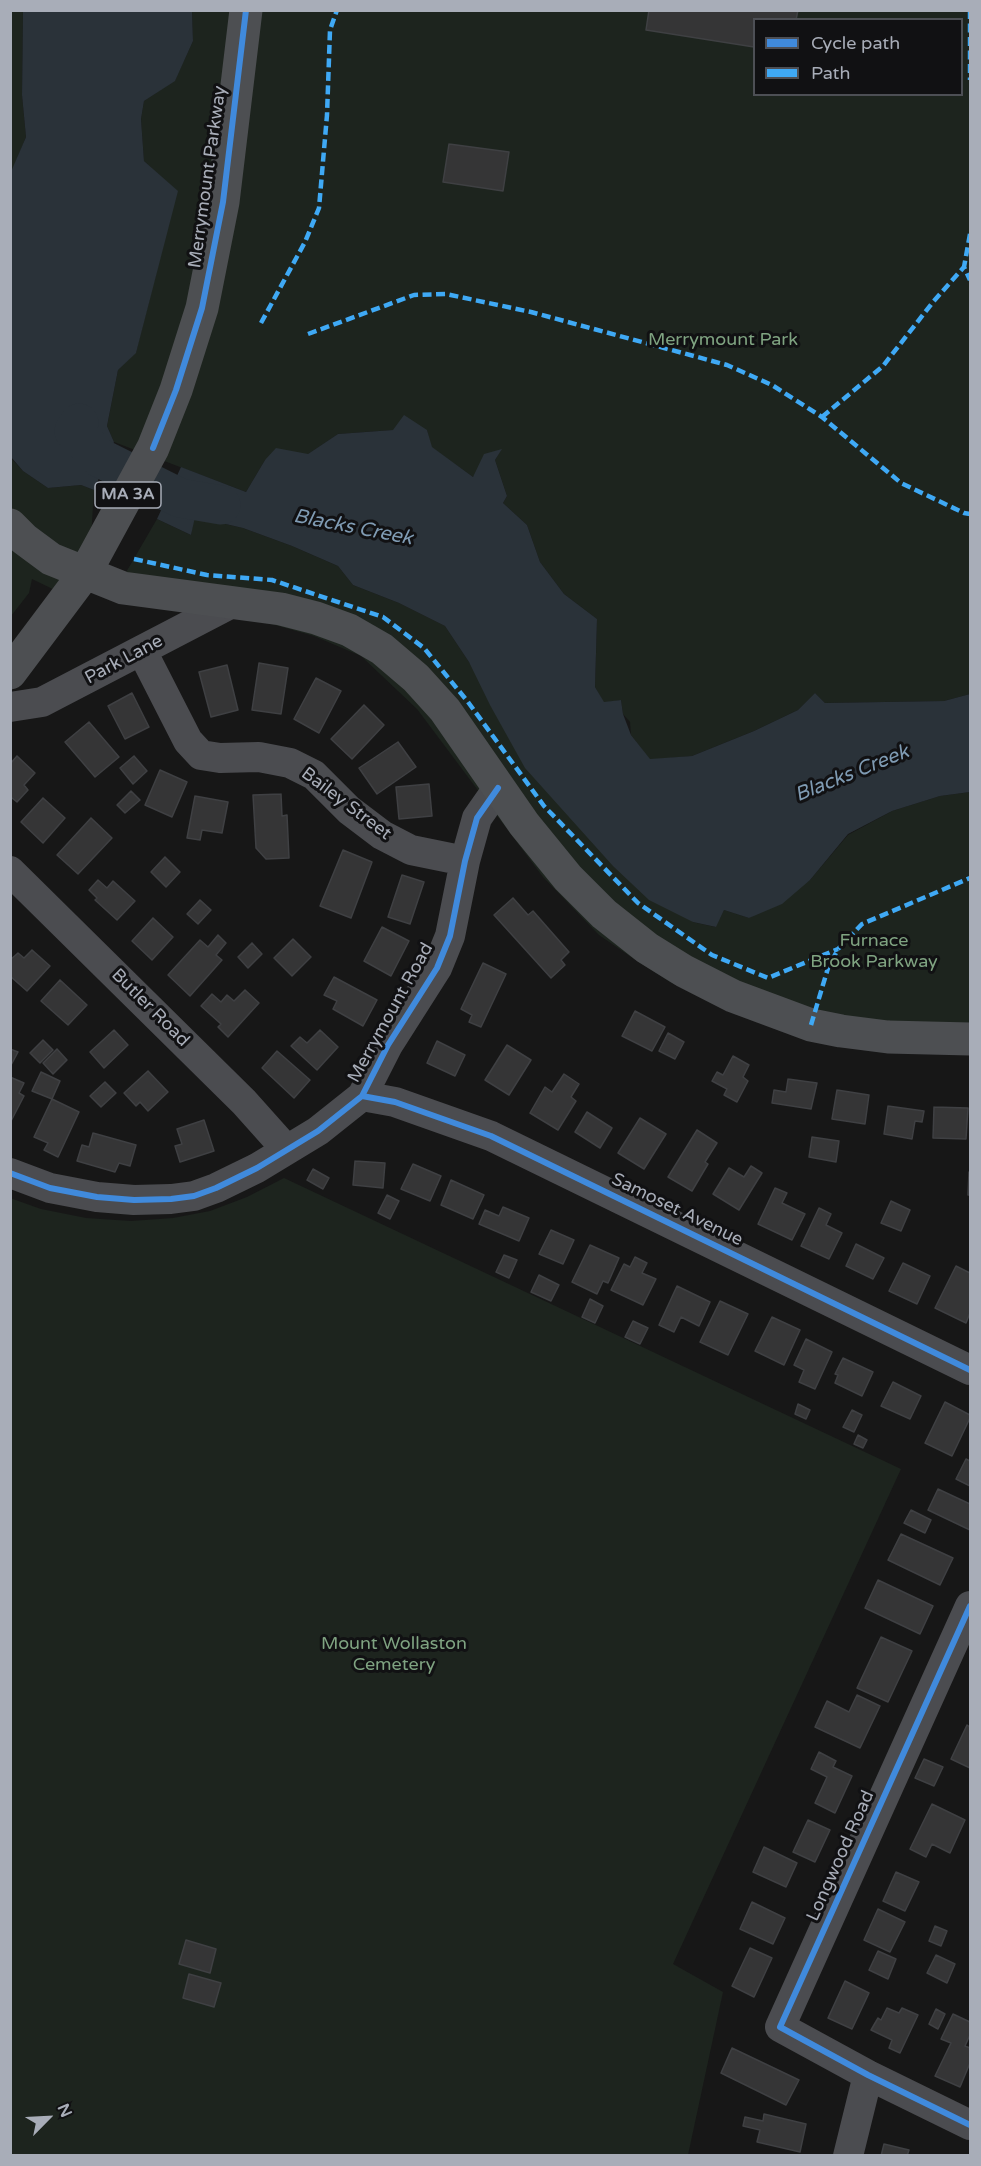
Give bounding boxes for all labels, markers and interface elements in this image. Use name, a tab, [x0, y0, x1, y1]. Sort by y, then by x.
legend	[753, 18, 963, 96]
text: Cycle path	[811, 32, 900, 54]
text: Path	[811, 62, 850, 84]
street label: Merrymount Parkway	[185, 85, 231, 269]
park label: Merrymount Park	[648, 329, 798, 351]
road number: MA 3A	[95, 482, 161, 508]
water label: Blacks Creek	[291, 505, 415, 551]
street label: Park Lane	[82, 631, 166, 689]
water label: Blacks Creek	[791, 740, 913, 808]
street label: Bailey Street	[297, 763, 395, 845]
park label: Furnace Brook Parkway	[810, 930, 938, 972]
street label: Merrymount Road	[344, 939, 438, 1087]
street label: Butler Road	[106, 964, 194, 1052]
street label: Samoset Avenue	[608, 1169, 746, 1251]
park label: Mount Wollaston Cemetery	[321, 1633, 467, 1676]
street label: Longwood Road	[802, 1787, 880, 1925]
north arrow	[18, 2088, 78, 2148]
text: N	[53, 2101, 76, 2121]

